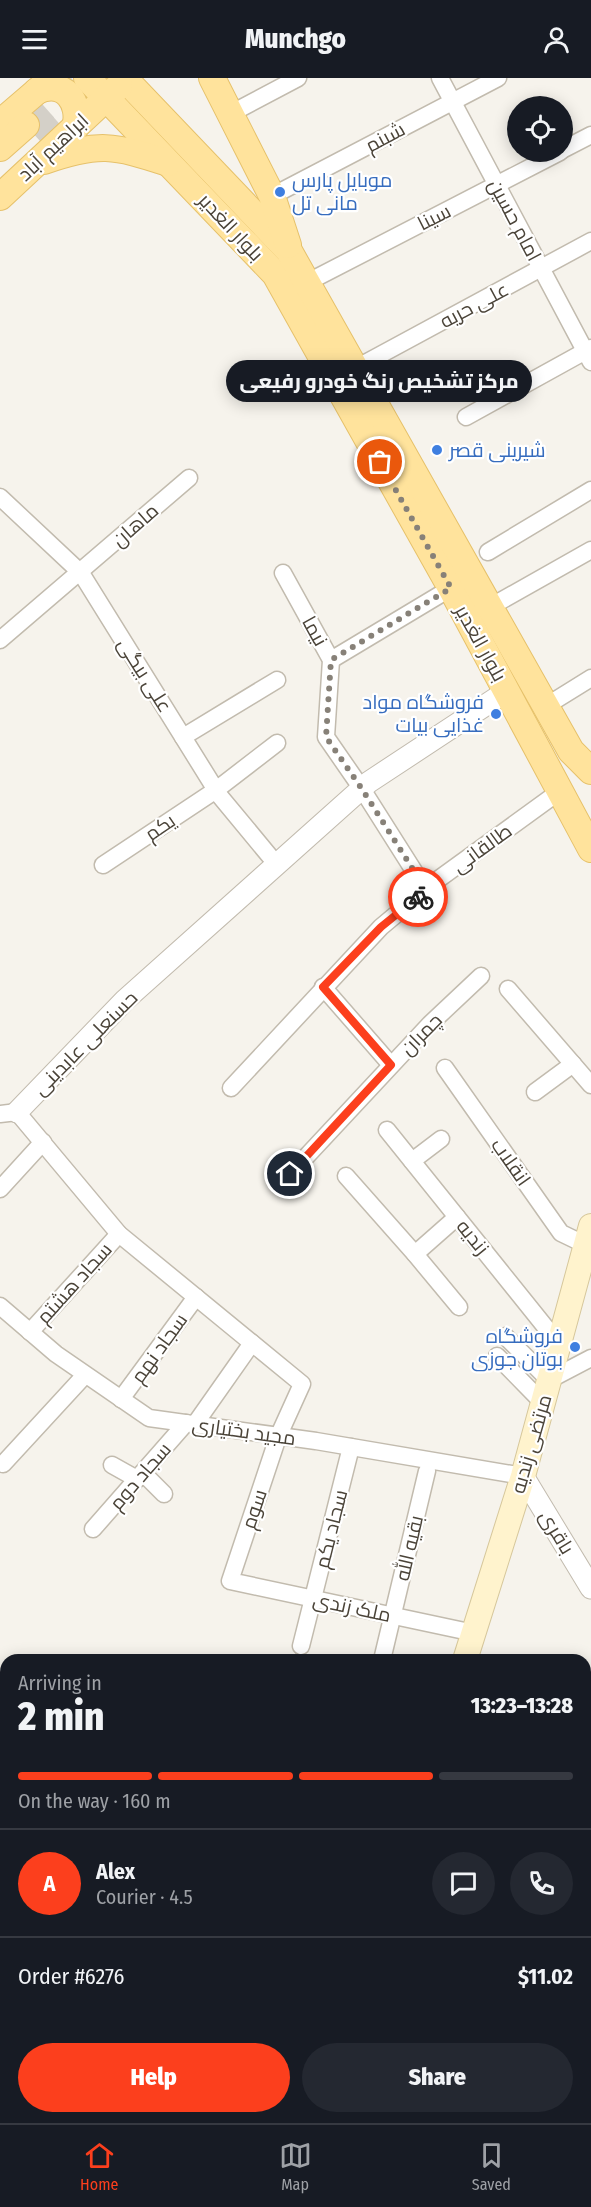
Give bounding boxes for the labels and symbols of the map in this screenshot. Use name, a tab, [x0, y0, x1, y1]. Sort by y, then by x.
street label: ابراهیم آباد	[13, 108, 95, 187]
street label: شبنم	[361, 117, 410, 159]
place label: موبایل پارس مانی تل	[292, 168, 392, 216]
street label: امام حسین	[482, 175, 547, 266]
marker: موبایل پارس مانی تل	[273, 185, 287, 199]
street label: بلوار الغدیر	[193, 187, 268, 266]
street label: سینا	[413, 199, 455, 235]
street label: علی حریه	[436, 277, 513, 334]
callout: مرکز تشخیص رنگ خودرو رفیعی	[227, 360, 533, 402]
pin	[354, 436, 405, 487]
place label: شیرینی قصر	[448, 438, 546, 463]
marker: شیرینی قصر	[430, 443, 444, 457]
street label: ماهان	[107, 498, 164, 552]
street label: بلوار الغدیر	[450, 600, 512, 686]
street label: نیما	[297, 612, 333, 650]
street label: علی بیگی	[112, 633, 177, 717]
place label: فروشگاه مواد غذایی بیات	[363, 690, 484, 738]
marker: فروشگاه مواد غذایی بیات	[489, 707, 503, 721]
street label: یکم	[140, 808, 182, 847]
street label: طالقانی	[447, 818, 517, 878]
courier	[388, 867, 448, 927]
street label: حسنعلی عابدینی	[28, 986, 143, 1101]
street label: چمران	[395, 1008, 448, 1061]
street label: انقلاب	[486, 1134, 536, 1190]
pin	[264, 1148, 315, 1199]
street label: زندیه	[452, 1215, 494, 1259]
street label: سجاد هشتم	[31, 1237, 118, 1330]
street label: سجاد نهم	[126, 1308, 194, 1389]
place label: فروشگاه بوتان جوزی	[471, 1324, 563, 1372]
marker: فروشگاه بوتان جوزی	[568, 1340, 582, 1354]
street label: مرتضی زندیه	[505, 1392, 558, 1497]
street label: مجید بختیاری	[190, 1412, 297, 1451]
street label: سجاد دوم	[104, 1437, 177, 1516]
street label: سوم	[236, 1486, 274, 1533]
street label: سجاد یکم	[310, 1487, 354, 1571]
street label: باقری	[534, 1506, 579, 1559]
street label: بقیه الله	[389, 1513, 428, 1583]
street label: ملک زندی	[311, 1587, 393, 1628]

